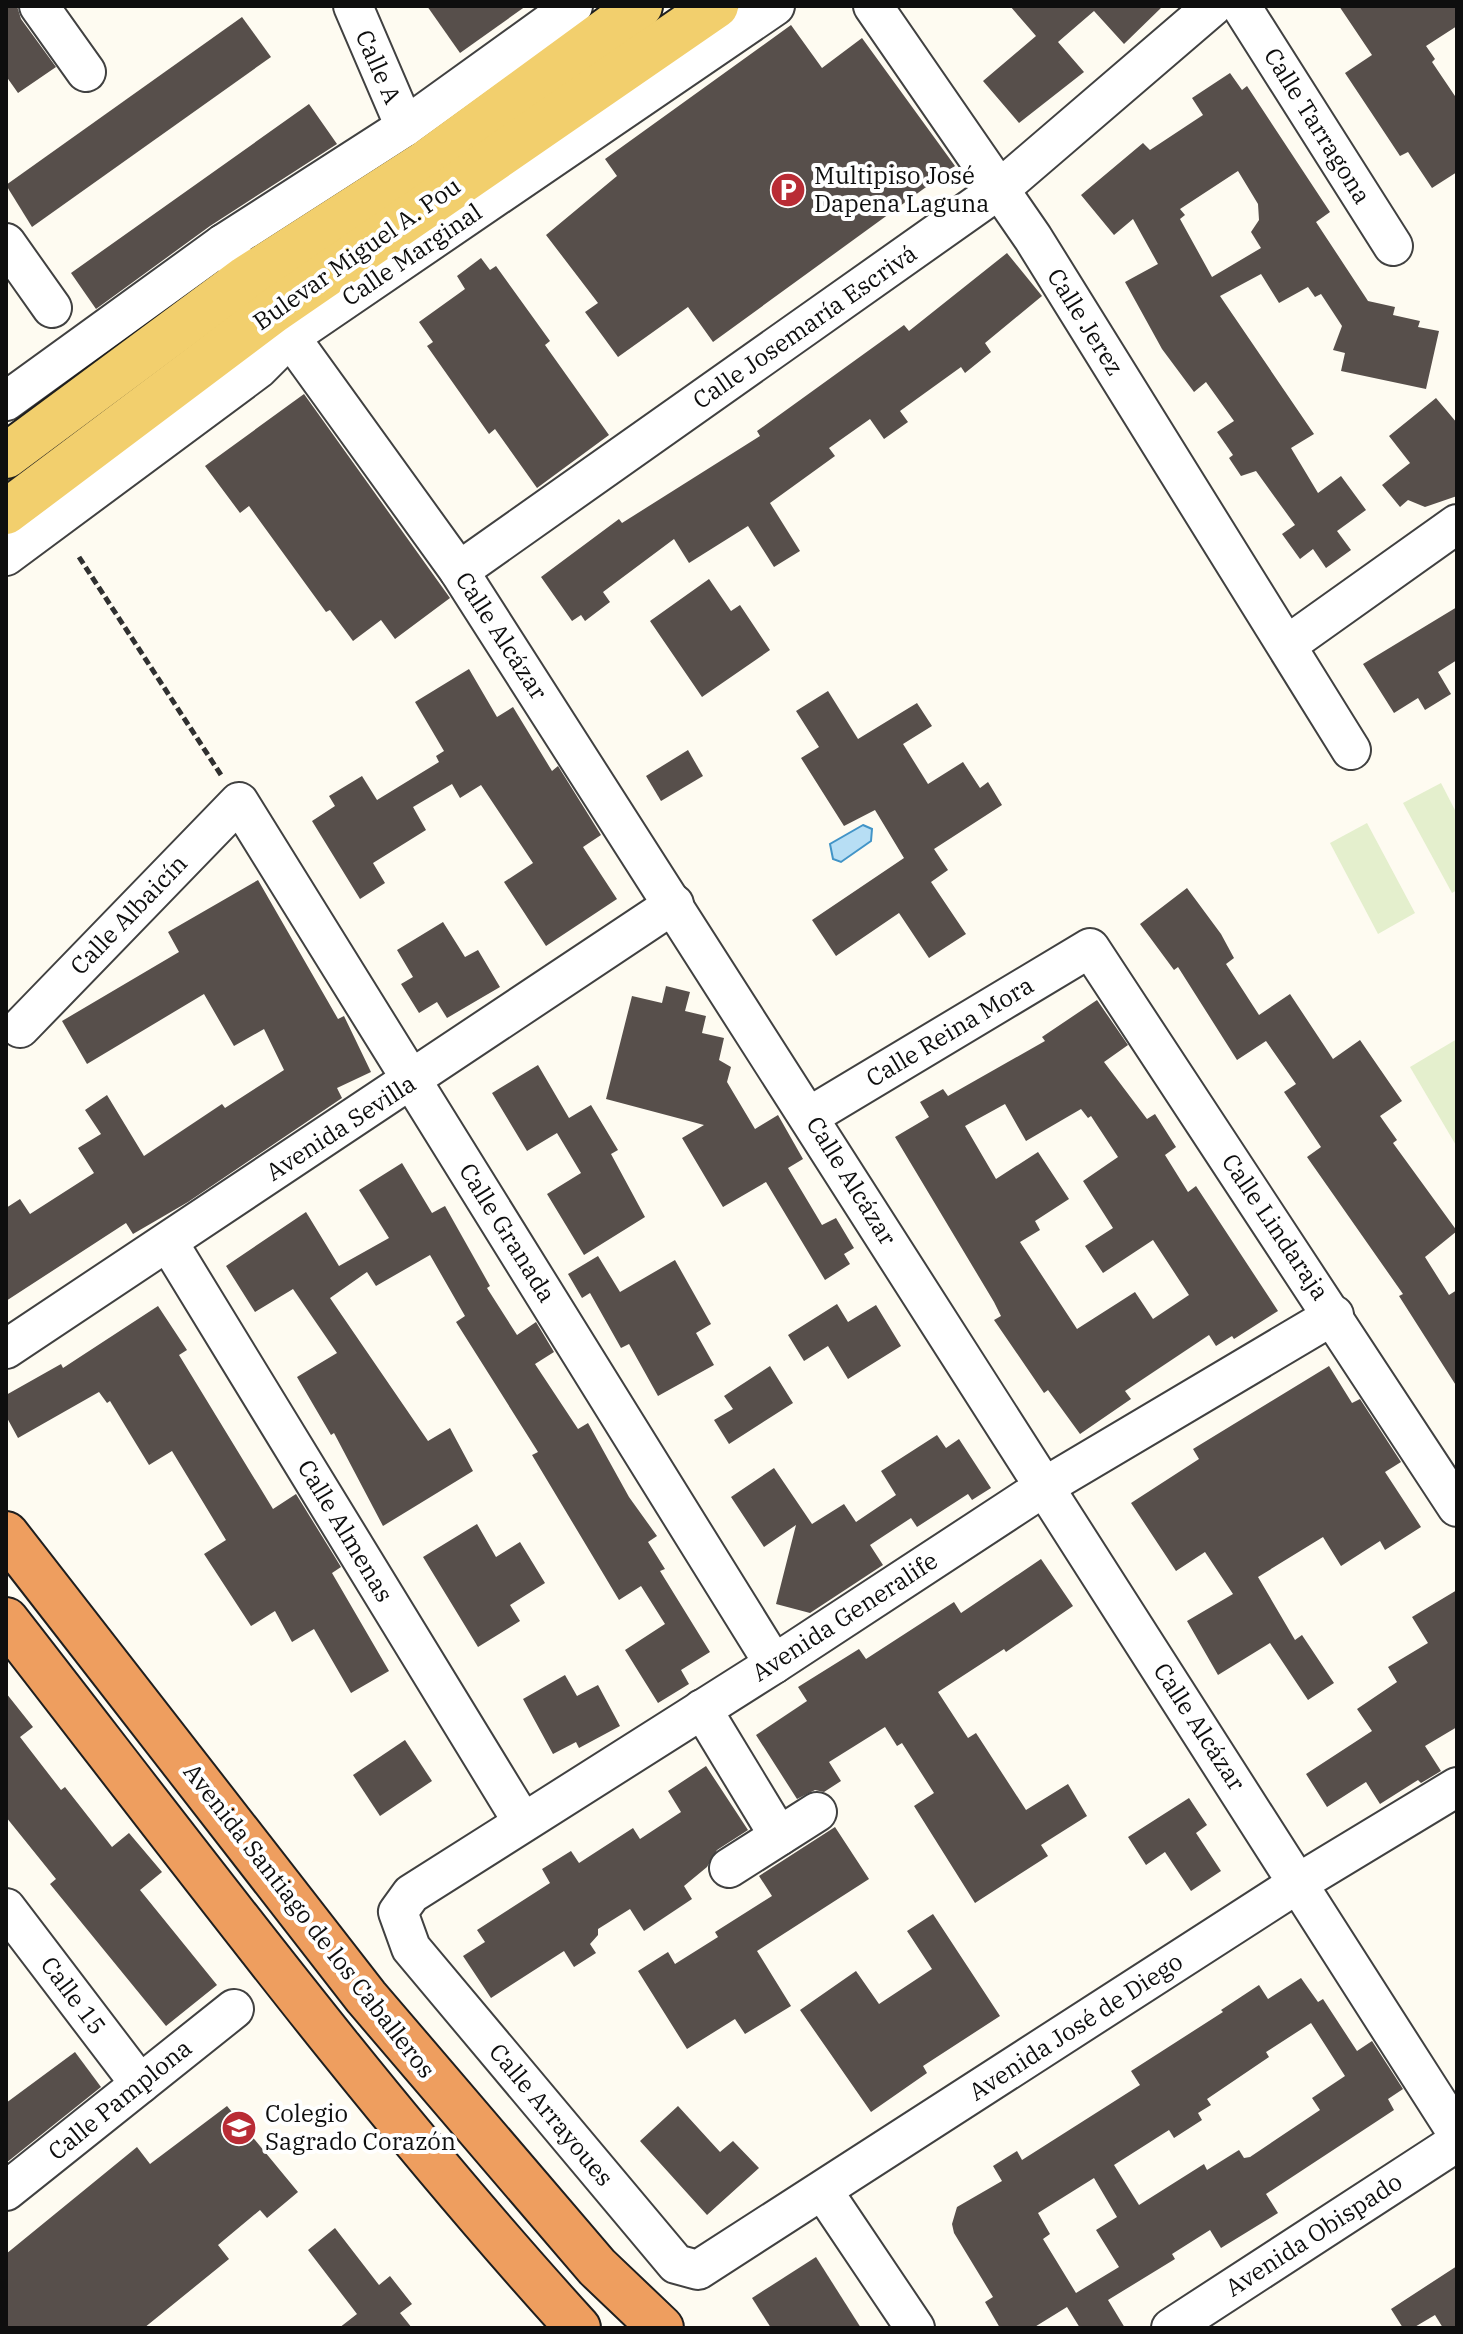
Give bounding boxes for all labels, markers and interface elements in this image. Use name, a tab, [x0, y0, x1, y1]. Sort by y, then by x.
street label: Calle A	[348, 25, 410, 109]
street label: Calle Tarragona	[1257, 41, 1379, 210]
place label: Multipiso José Dapena Laguna	[814, 159, 989, 219]
street label: Bulevar Miguel A. Pou	[246, 169, 467, 337]
parking icon: Multipiso José Dapena Laguna	[769, 171, 807, 209]
street label: Calle Marginal	[335, 196, 488, 313]
street label: Calle Josemaría Escrivá	[686, 237, 923, 416]
street label: Calle Jerez	[1040, 262, 1131, 381]
street label: Calle Alcázar	[449, 565, 555, 706]
street label: Calle Albaicín	[63, 847, 194, 981]
street label: Calle Reina Mora	[860, 969, 1039, 1094]
street label: Avenida Sevilla	[259, 1067, 421, 1188]
street label: Calle Alcázar	[800, 1110, 904, 1251]
street label: Calle Lindaraja	[1215, 1147, 1337, 1306]
street label: Calle Granada	[452, 1157, 563, 1308]
street label: Calle Almenas	[291, 1453, 401, 1608]
street label: Avenida Generalife	[745, 1544, 943, 1688]
street label: Calle Alcázar	[1147, 1656, 1253, 1797]
street label: Avenida Santiago de los Caballeros	[177, 1756, 443, 2084]
street label: Avenida José de Diego	[962, 1945, 1188, 2107]
street label: Calle 15	[34, 1950, 114, 2041]
street label: Calle Pamplona	[41, 2031, 198, 2167]
street label: Calle Arrayoues	[482, 2036, 621, 2193]
place label: Colegio Sagrado Corazón	[265, 2097, 456, 2157]
school or university icon: Colegio Sagrado Corazón	[220, 2109, 258, 2147]
street label: Avenida Obispado	[1219, 2165, 1408, 2303]

